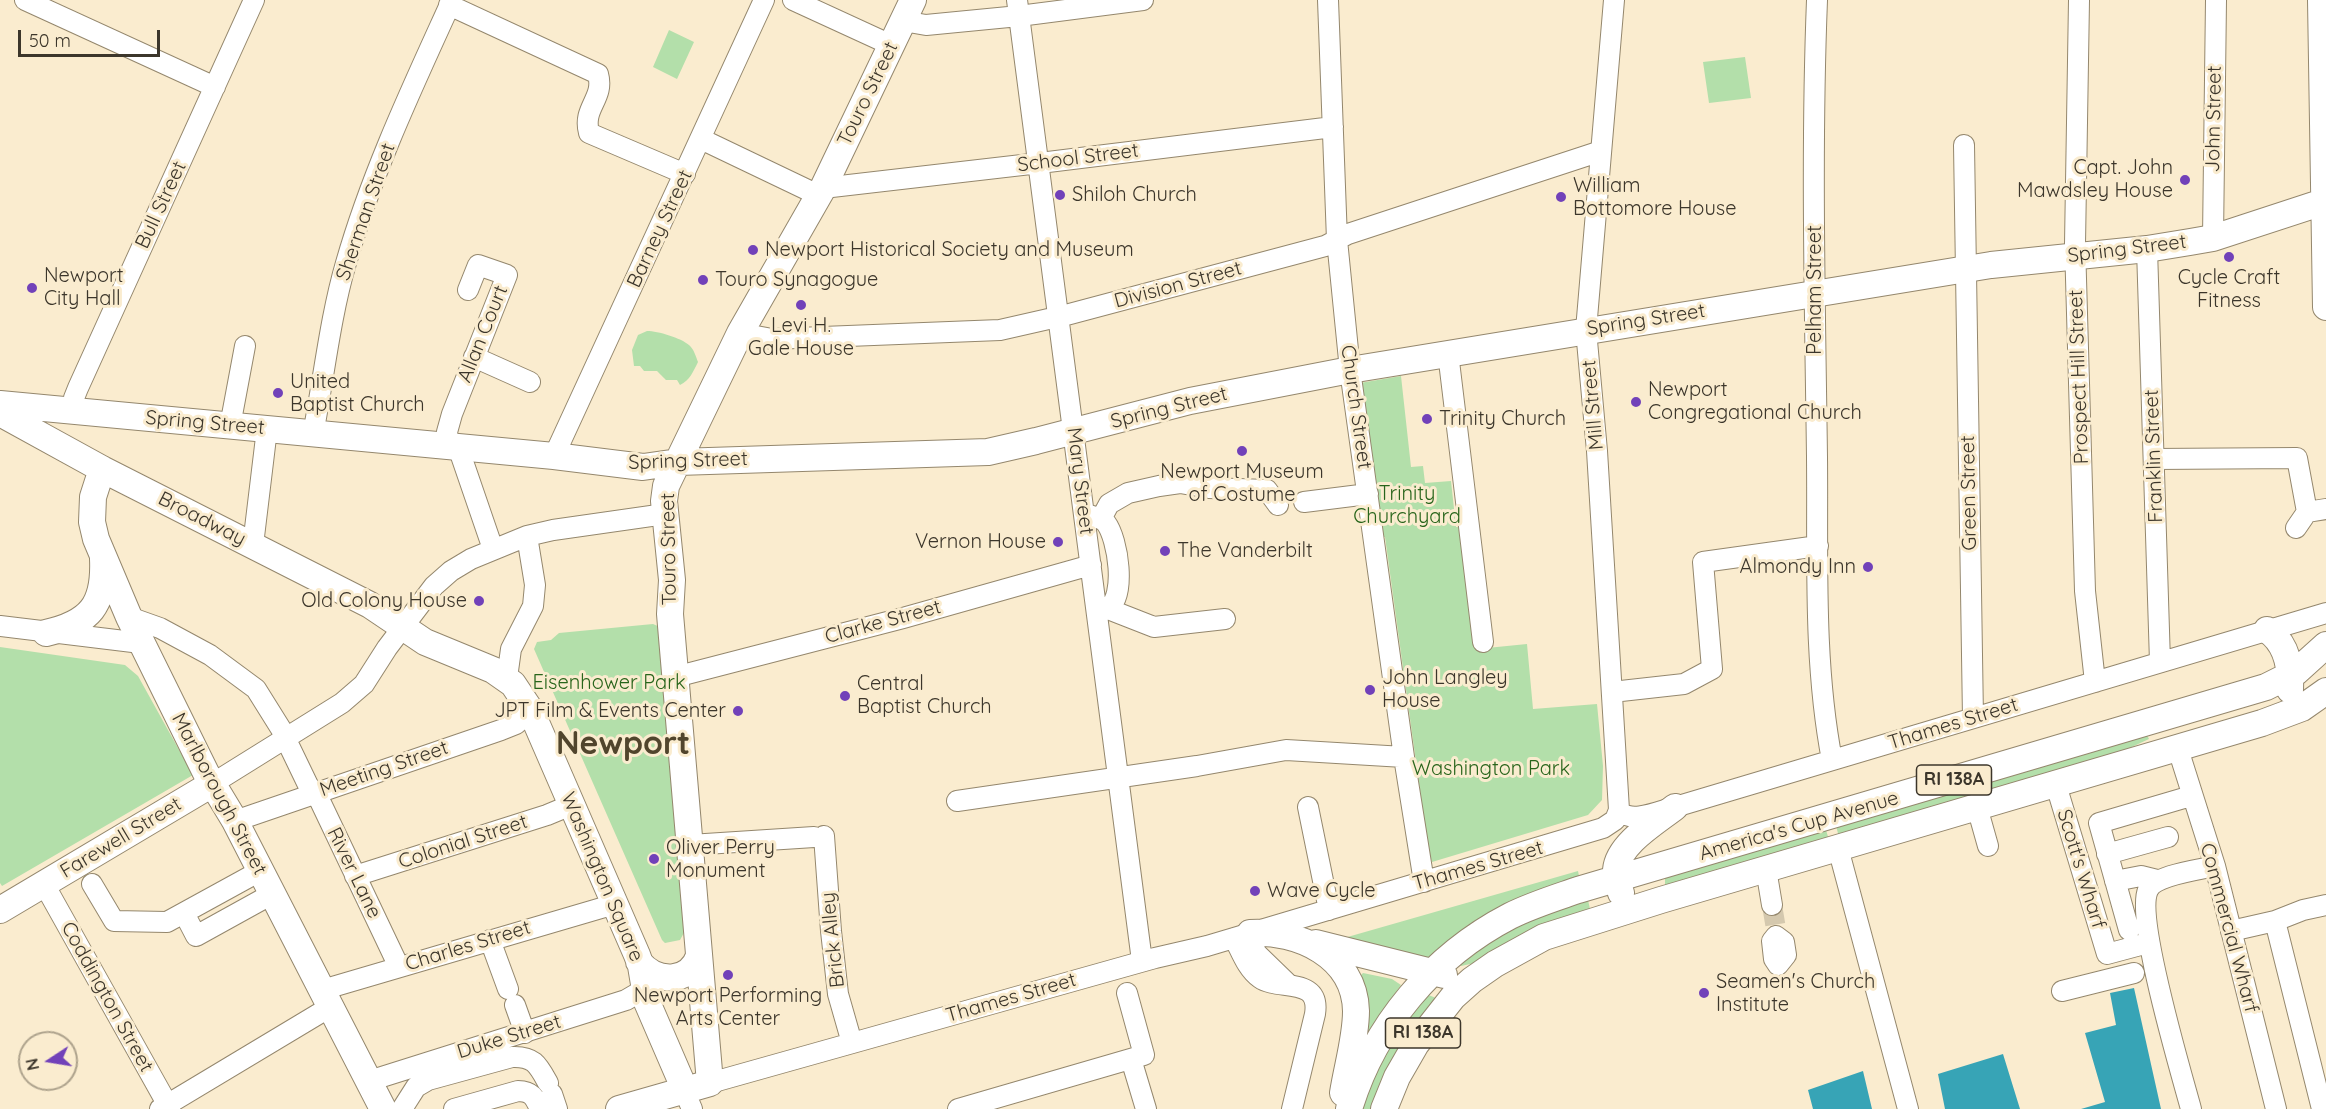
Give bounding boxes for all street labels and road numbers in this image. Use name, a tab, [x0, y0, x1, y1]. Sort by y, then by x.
street label: Touro Street	[833, 38, 903, 150]
street label: John Street	[2201, 66, 2227, 172]
street label: School Street	[1016, 139, 1140, 177]
street label: Sherman Street	[331, 140, 401, 284]
street label: Bull Street	[130, 157, 192, 253]
street label: Barney Street	[622, 166, 698, 292]
street label: Pelham Street	[1803, 225, 1827, 355]
street label: Spring Street	[2066, 230, 2188, 268]
street label: Division Street	[1112, 256, 1244, 314]
street label: Allan Court	[453, 282, 513, 386]
street label: Prospect Hill Street	[2064, 289, 2094, 465]
street label: Spring Street	[1585, 299, 1707, 341]
street label: Church Street	[1335, 343, 1377, 471]
street label: Mill Street	[1577, 359, 1609, 451]
street label: Spring Street	[1108, 382, 1230, 434]
street label: Franklin Street	[2140, 389, 2168, 523]
street label: Spring Street	[144, 406, 266, 440]
street label: Mary Street	[1062, 426, 1098, 536]
street label: Green Street	[1956, 435, 1982, 551]
street label: Spring Street	[628, 447, 748, 475]
street label: Broadway	[154, 487, 250, 551]
street label: Touro Street	[656, 492, 682, 606]
street label: Clarke Street	[822, 595, 944, 649]
street label: Thames Street	[1885, 693, 2021, 755]
street label: Marlborough Street	[166, 709, 272, 879]
street label: Meeting Street	[317, 736, 451, 802]
road number: RI 138A	[1916, 765, 1992, 795]
street label: America's Cup Avenue	[1697, 786, 1901, 866]
street label: Washington Square	[555, 789, 649, 965]
street label: Farewell Street	[56, 792, 186, 884]
street label: Scott's Wharf	[2051, 806, 2111, 932]
street label: Colonial Street	[395, 810, 531, 874]
street label: River Lane	[322, 824, 386, 922]
street label: Thames Street	[1410, 836, 1546, 896]
street label: Commercial Wharf	[2195, 841, 2263, 1015]
street label: Brick Alley	[816, 891, 850, 989]
street label: Charles Street	[403, 916, 533, 976]
street label: Coddington Street	[56, 918, 158, 1076]
street label: Thames Street	[943, 968, 1079, 1028]
street label: Duke Street	[454, 1010, 564, 1064]
road number: RI 138A	[1386, 1018, 1460, 1048]

